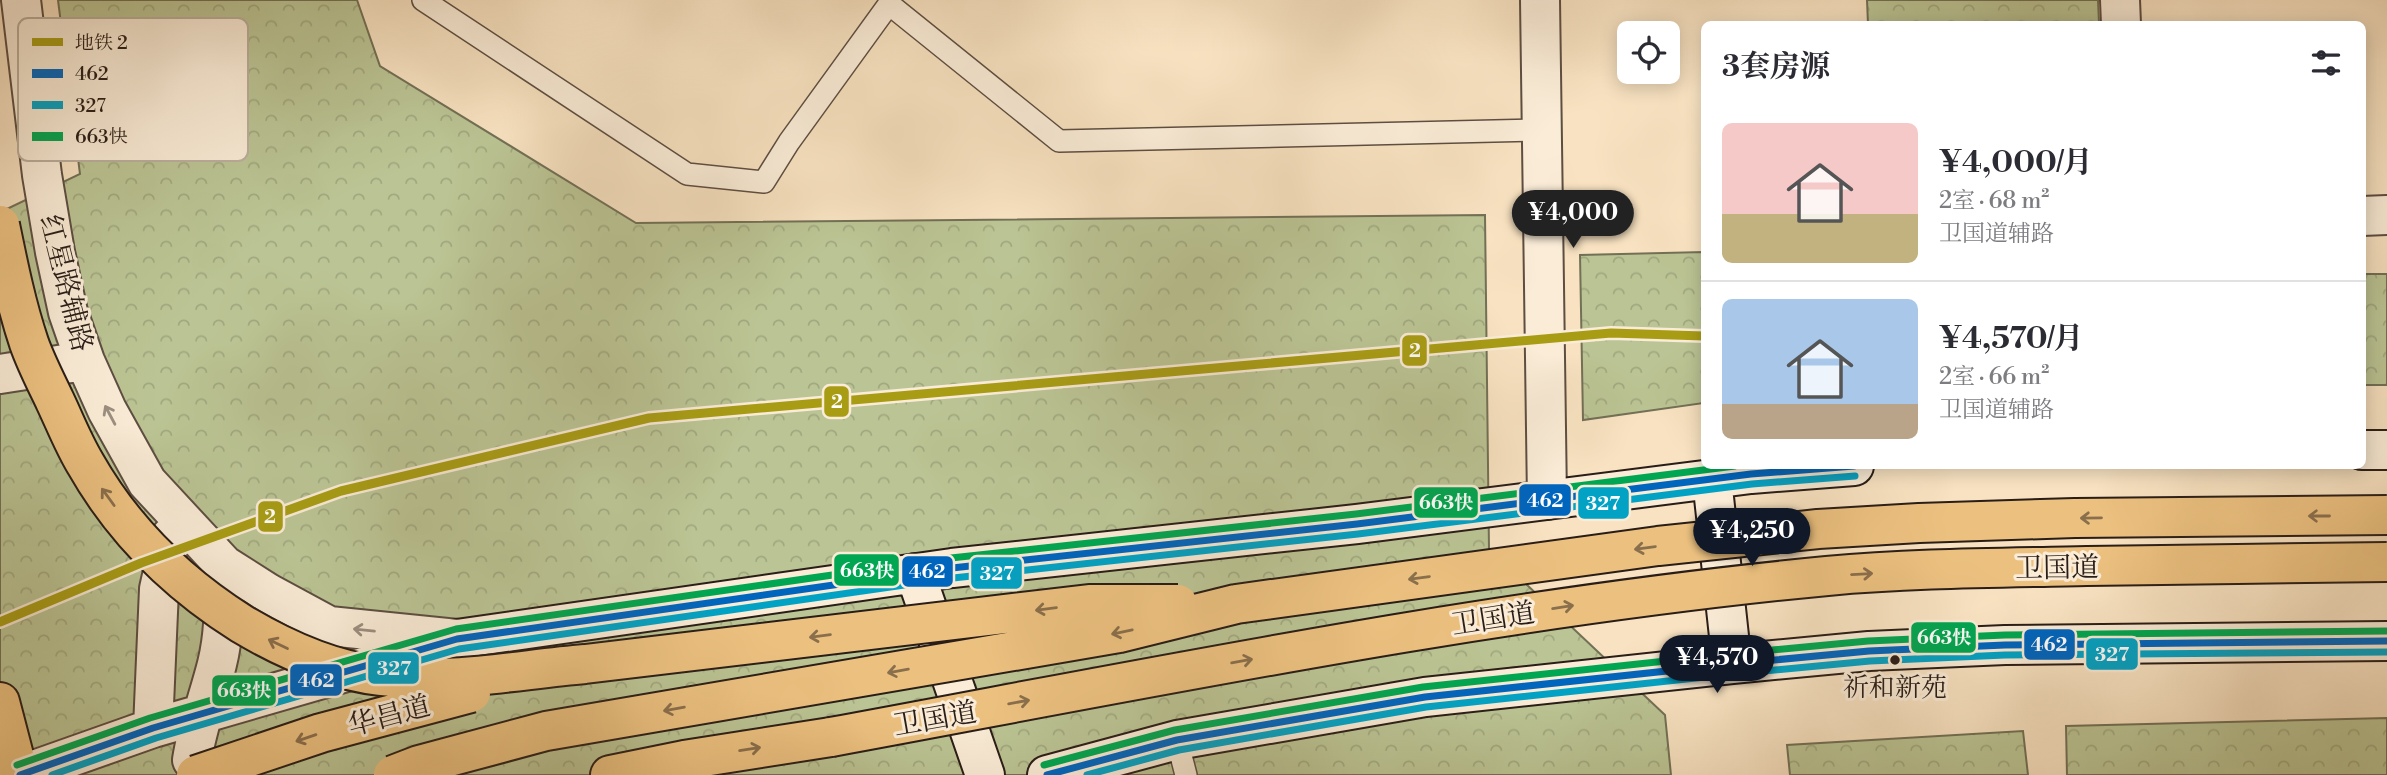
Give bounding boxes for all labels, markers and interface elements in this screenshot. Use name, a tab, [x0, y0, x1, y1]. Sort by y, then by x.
legend	[18, 18, 248, 161]
map controls	[1617, 21, 1680, 84]
button: locate	[1617, 21, 1680, 84]
text: 地铁 2	[75, 31, 128, 55]
icon: filters	[2307, 44, 2345, 82]
text: 3套房源	[1722, 48, 1830, 86]
text: 462	[75, 62, 109, 86]
text: 327	[75, 94, 106, 118]
text: 663快	[75, 125, 128, 149]
text: ¥4,000/月	[1939, 144, 2092, 182]
icon: home	[1778, 151, 1862, 235]
text: 2室 · 68 m²	[1939, 187, 2049, 215]
pin: ¥4,000	[1516, 190, 1630, 250]
text: ¥4,000	[1528, 199, 1618, 227]
street label: 红星路辅路	[32, 211, 99, 356]
text: 卫国道辅路	[1939, 220, 2054, 248]
text: ¥4,570/月	[1939, 320, 2083, 358]
icon: home	[1778, 327, 1862, 411]
line badge: 2	[1401, 334, 1428, 367]
text: 2	[1409, 339, 1421, 363]
text: 2室 · 66 m²	[1939, 363, 2049, 391]
line badge: 2	[823, 385, 850, 418]
text: 2	[831, 390, 843, 414]
text: 卫国道辅路	[1939, 396, 2054, 424]
one-way arrow	[102, 405, 116, 425]
line badge: 462	[1518, 483, 1572, 517]
line badge: 663快	[1413, 486, 1479, 519]
line badge: 327	[1577, 486, 1630, 520]
one-way arrow	[101, 488, 116, 507]
text: 462	[1527, 489, 1563, 513]
text: 663快	[1419, 491, 1473, 515]
text: 327	[1586, 492, 1620, 516]
line badge: 2	[257, 500, 284, 533]
text: 2	[264, 505, 276, 529]
pin: ¥4,250	[1695, 508, 1809, 568]
one-way arrow	[2308, 509, 2331, 523]
one-way arrow	[2080, 511, 2103, 525]
text: ¥4,250	[1709, 517, 1795, 545]
one-way arrow	[1634, 542, 1656, 555]
street label: 卫国道	[2015, 550, 2099, 587]
line badge: 663快	[833, 553, 900, 587]
line badge: 462	[901, 555, 954, 588]
line badge: 327	[970, 556, 1023, 590]
text: 663快	[840, 559, 894, 583]
text: 462	[909, 560, 945, 584]
text: 327	[980, 562, 1014, 586]
one-way arrow	[1851, 568, 1874, 581]
one-way arrow	[1408, 572, 1431, 585]
street label: 卫国道	[1449, 596, 1537, 643]
one-way arrow	[1551, 600, 1574, 613]
one-way arrow	[1035, 602, 1058, 615]
line badge: 663快	[1910, 621, 1977, 654]
one-way arrow	[354, 623, 376, 636]
one-way arrow	[1112, 626, 1134, 639]
text: 663快	[1917, 626, 1971, 650]
line badge: 462	[2023, 628, 2076, 661]
one-way arrow	[809, 630, 832, 643]
text: 462	[2031, 633, 2067, 657]
pin: ¥4,570	[1660, 636, 1774, 695]
one-way arrow	[268, 637, 289, 651]
line badge: 327	[2085, 637, 2139, 671]
text: 327	[2095, 643, 2129, 667]
text: ¥4,570	[1675, 644, 1759, 672]
line badge: 327	[367, 651, 420, 685]
marker: 祈和新苑	[1888, 653, 1902, 667]
one-way arrow	[1230, 654, 1253, 667]
text: 327	[377, 657, 411, 681]
line badge: 462	[289, 663, 343, 697]
one-way arrow	[887, 665, 910, 678]
text: 462	[298, 669, 334, 693]
place label: 祈和新苑	[1843, 672, 1947, 704]
line badge: 663快	[211, 674, 277, 707]
text: 663快	[217, 679, 271, 703]
street label: 华昌道	[344, 689, 434, 744]
street label: 卫国道	[891, 695, 980, 744]
one-way arrow	[1007, 695, 1029, 709]
one-way arrow	[663, 703, 686, 716]
one-way arrow	[295, 732, 317, 745]
one-way arrow	[738, 742, 761, 755]

